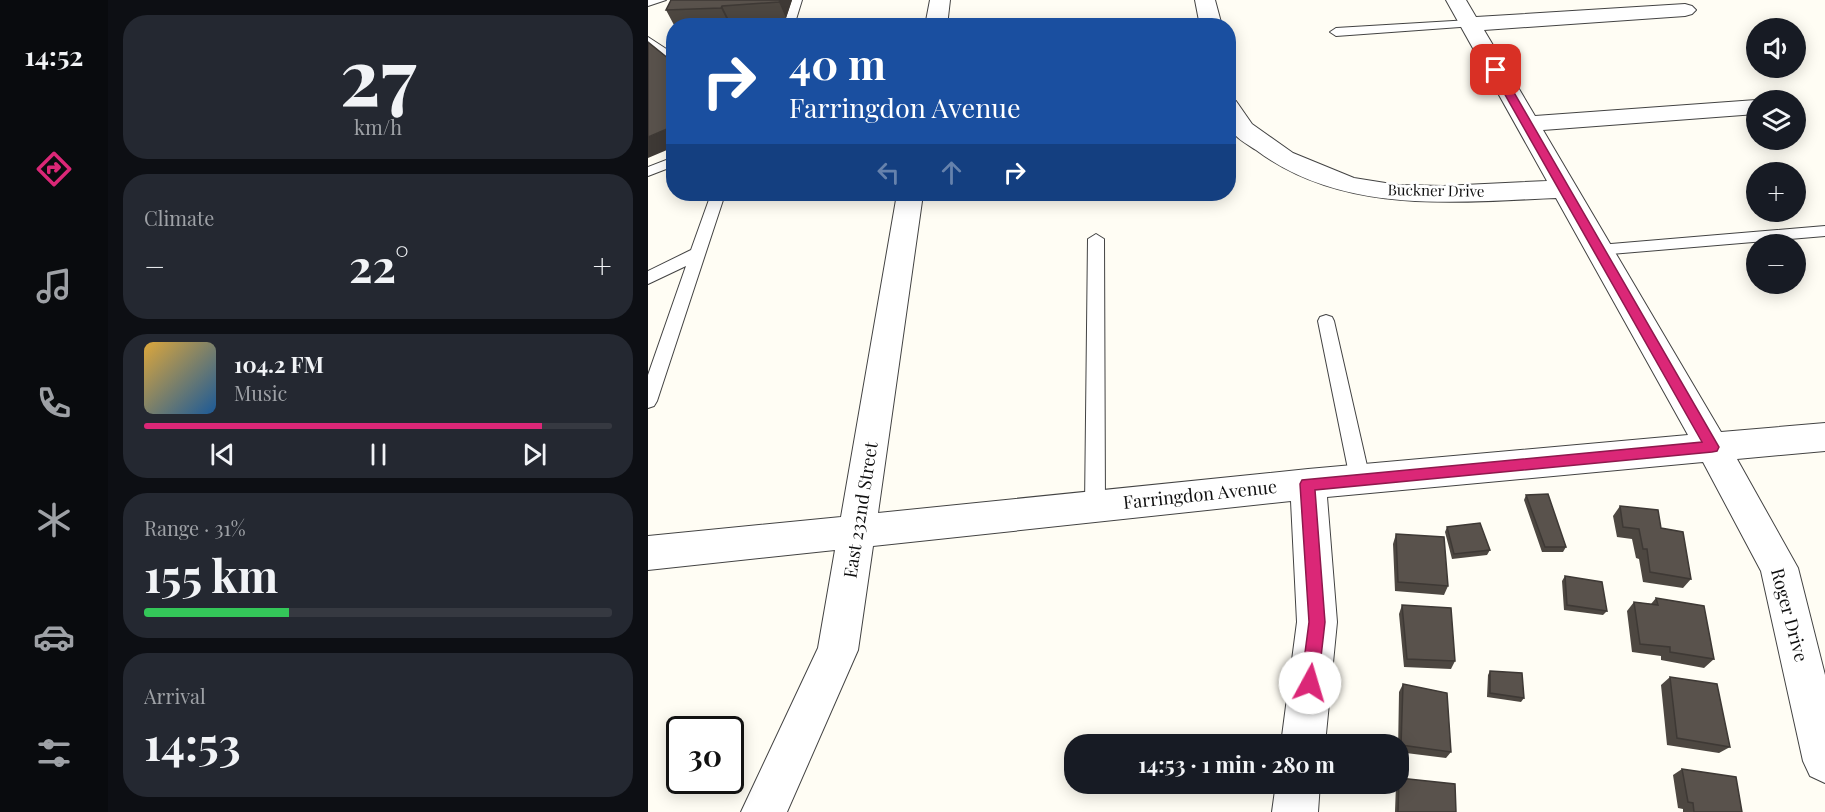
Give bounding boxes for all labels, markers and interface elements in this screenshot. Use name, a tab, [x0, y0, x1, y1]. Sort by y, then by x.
map controls	[1746, 18, 1806, 294]
button: sound	[1746, 18, 1806, 78]
text: 27	[340, 22, 416, 126]
text: 40 m	[789, 35, 886, 91]
text: 14:52	[25, 37, 83, 73]
icon: right	[690, 42, 768, 120]
pin	[1470, 44, 1521, 95]
icon: arrive	[1479, 53, 1512, 86]
text: Farringdon Avenue	[789, 89, 1021, 125]
button: layers	[1746, 90, 1806, 150]
text: km/h	[354, 113, 402, 140]
icon: directions	[33, 148, 75, 190]
icon: left	[872, 156, 905, 189]
icon: ahead	[935, 156, 968, 189]
icon: right	[998, 156, 1031, 189]
button: +	[1746, 162, 1806, 222]
street label: Buckner Drive	[1387, 179, 1485, 201]
text: Climate	[144, 204, 214, 231]
text: 22°	[349, 234, 409, 294]
button: −	[1746, 234, 1806, 294]
text: −	[144, 243, 165, 287]
text: +	[593, 243, 612, 287]
icon: music	[33, 265, 75, 307]
text: 104.2 FM	[234, 349, 324, 379]
text: Music	[234, 379, 287, 406]
icon: phone	[33, 382, 75, 424]
icon: previous	[206, 438, 239, 471]
icon: pause	[362, 438, 395, 471]
icon: next	[518, 438, 551, 471]
street label: East 232nd Street	[837, 439, 883, 580]
street label: Farringdon Avenue	[1122, 474, 1278, 514]
icon: climate	[33, 499, 75, 541]
text: Range · 31%	[144, 514, 246, 541]
text: 155 km	[144, 544, 278, 604]
street label: Roger Drive	[1766, 565, 1814, 664]
icon: car	[33, 616, 75, 658]
position arrow	[1278, 651, 1342, 715]
text: Arrival	[144, 682, 206, 709]
text: 14:53	[144, 712, 241, 772]
speed limit sign: 30	[666, 716, 744, 794]
icon: filters	[33, 732, 75, 774]
text: 14:53 · 1 min · 280 m	[1138, 749, 1335, 779]

